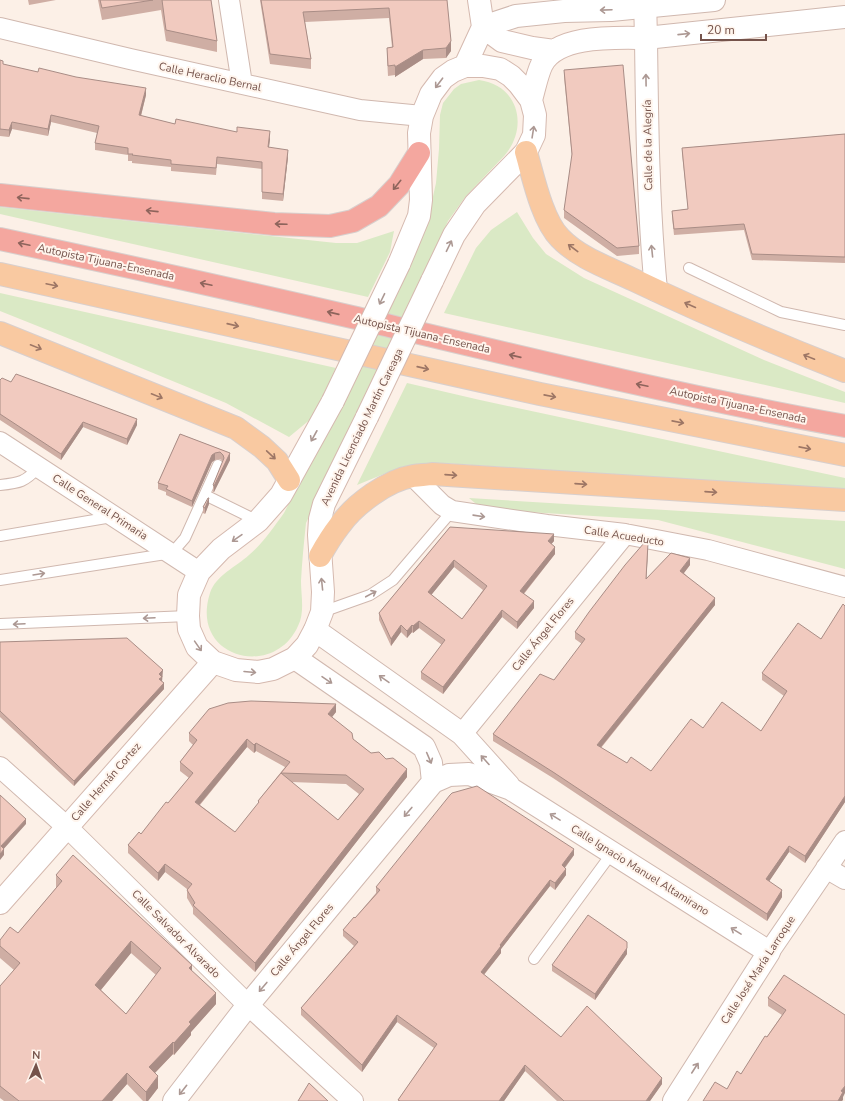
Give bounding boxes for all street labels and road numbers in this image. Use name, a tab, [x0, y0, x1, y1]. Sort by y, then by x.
street label: Calle Heraclio Bernal	[157, 59, 263, 95]
street label: Calle de la Alegría	[640, 99, 656, 191]
street label: Autopista Tijuana-Ensenada	[36, 240, 176, 284]
street label: Autopista Tijuana-Ensenada	[352, 311, 492, 357]
street label: Avenida Licenciado Martín Careaga	[317, 346, 407, 508]
street label: Autopista Tijuana-Ensenada	[668, 383, 808, 427]
street label: Calle General Primaria	[49, 471, 151, 544]
street label: Calle Acueducto	[583, 522, 665, 550]
street label: Calle Ángel Flores	[508, 593, 578, 674]
street label: Calle Hernán Cortez	[68, 739, 144, 825]
street label: Calle Ignacio Manuel Altamirano	[568, 821, 712, 919]
street label: Calle Salvador Alvarado	[128, 886, 224, 982]
street label: Calle Ángel Flores	[266, 900, 337, 980]
street label: Calle José María Larroque	[717, 913, 799, 1027]

